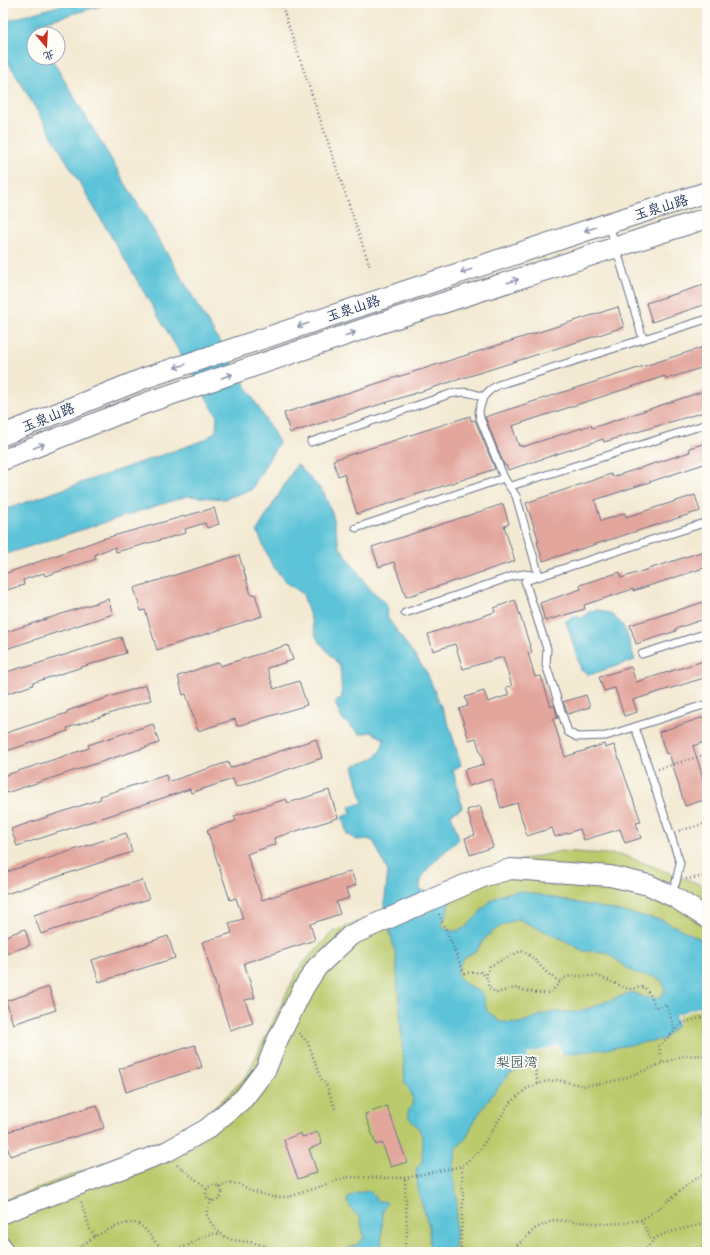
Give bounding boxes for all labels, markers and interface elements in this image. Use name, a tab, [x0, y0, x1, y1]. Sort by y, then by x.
north arrow	[26, 26, 66, 66]
text: 北	[42, 47, 56, 63]
street label: 玉泉山路	[632, 191, 690, 224]
one-way arrow	[584, 226, 596, 234]
one-way arrow	[461, 267, 473, 275]
one-way arrow	[507, 277, 520, 284]
street label: 玉泉山路	[324, 292, 382, 325]
one-way arrow	[297, 322, 310, 329]
one-way arrow	[343, 330, 356, 337]
one-way arrow	[174, 363, 186, 371]
one-way arrow	[220, 371, 232, 379]
street label: 玉泉山路	[19, 399, 77, 436]
one-way arrow	[33, 442, 45, 449]
park label: 梨园湾	[496, 1054, 538, 1071]

